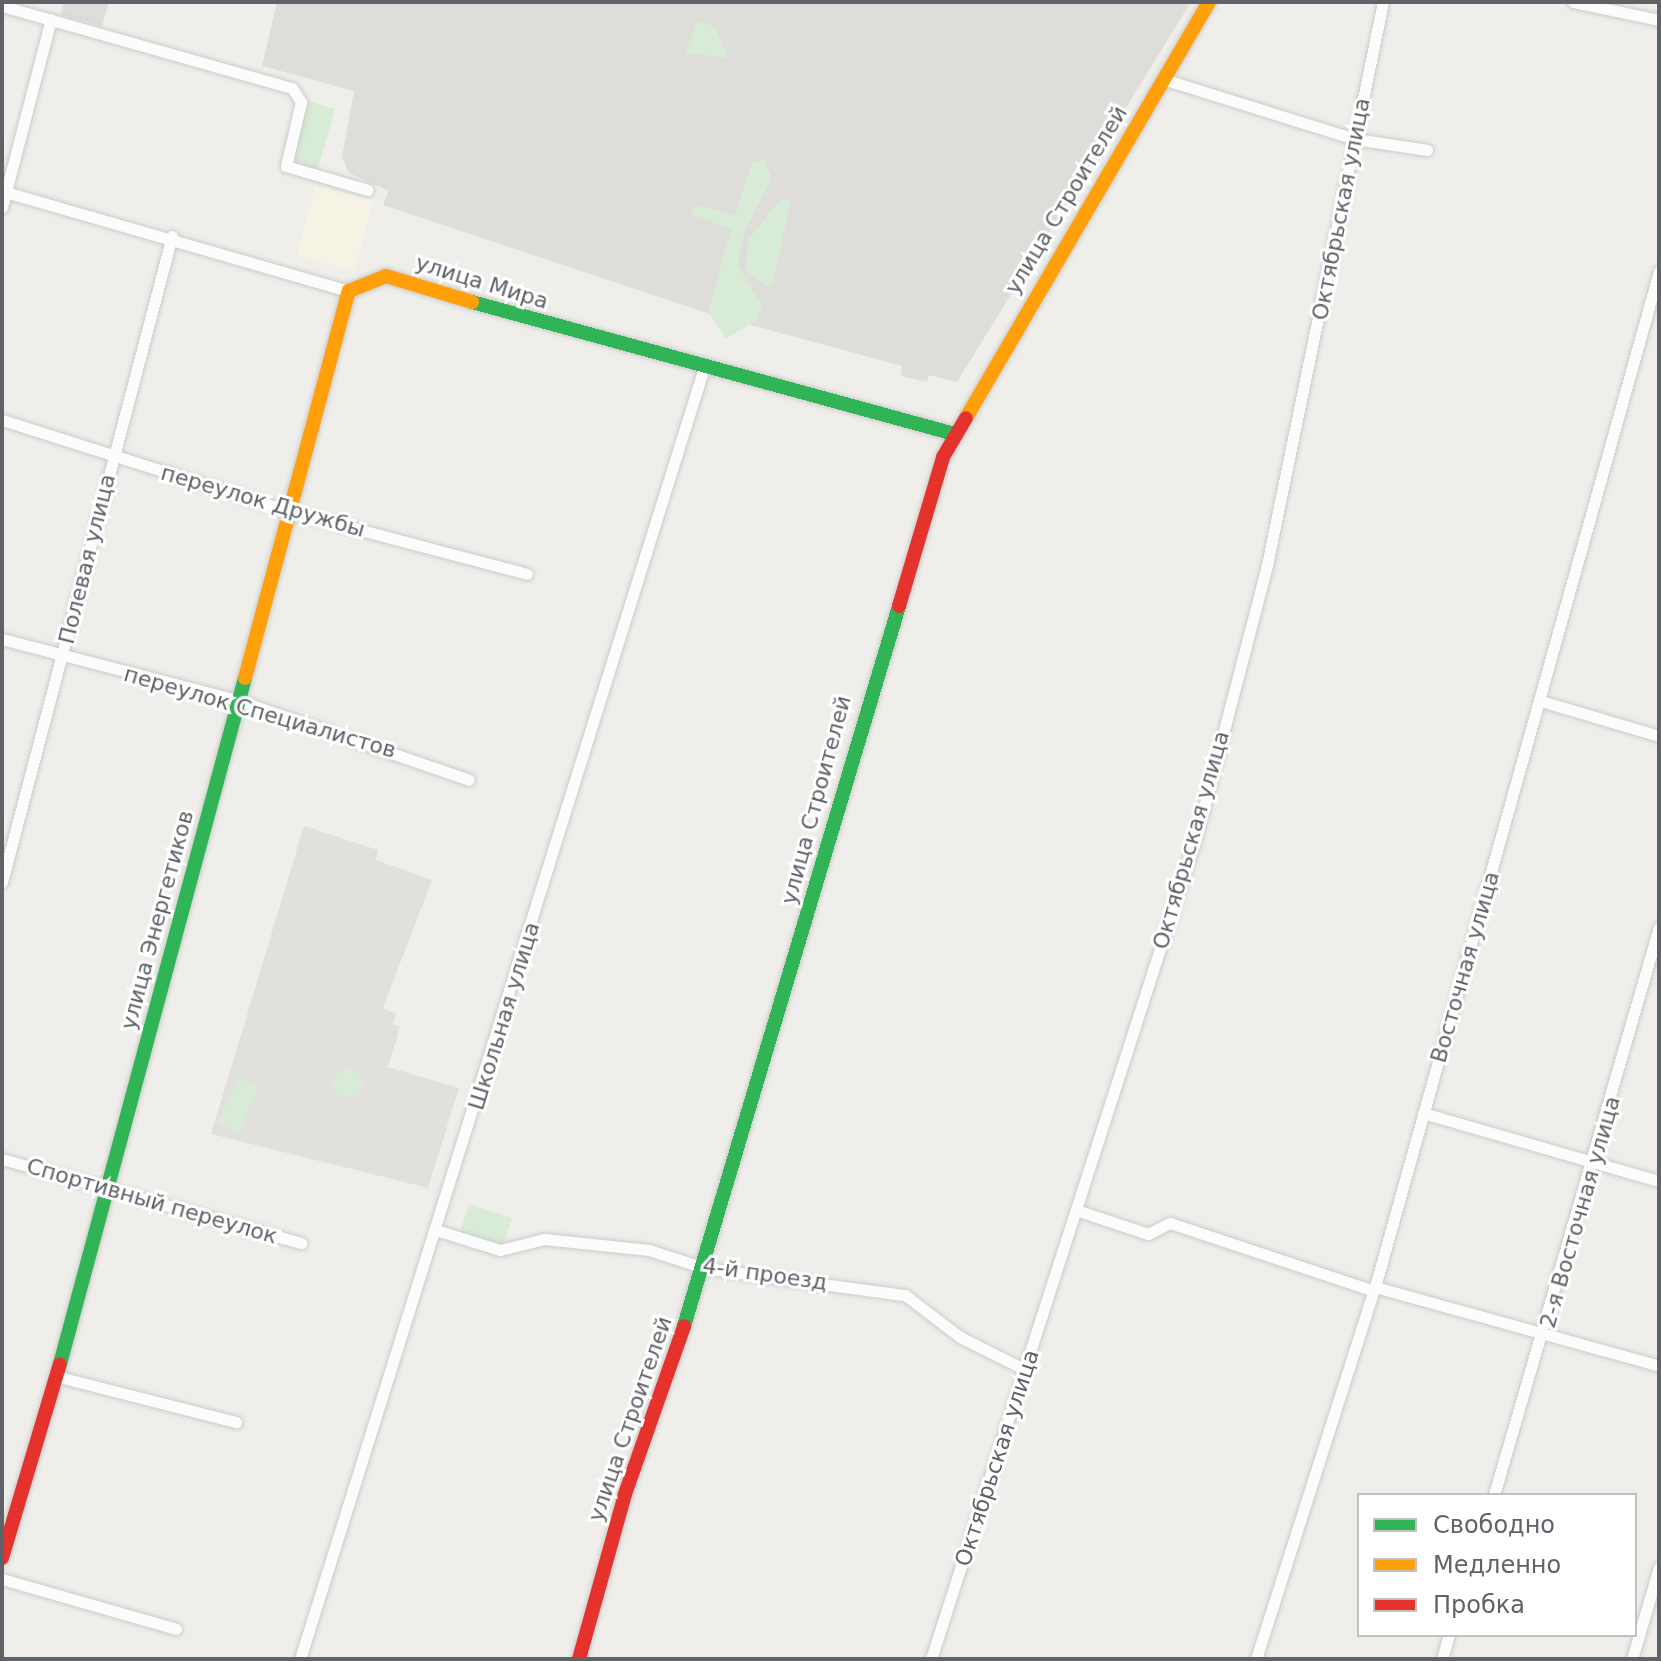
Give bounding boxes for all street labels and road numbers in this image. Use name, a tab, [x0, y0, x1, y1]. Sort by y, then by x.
street label: Октябрьская улица	[1306, 96, 1376, 322]
street label: улица Строителей	[999, 101, 1133, 299]
street label: улица Мира	[412, 249, 552, 315]
street label: переулок Дружбы	[158, 459, 368, 543]
street label: Полевая улица	[53, 471, 121, 647]
street label: переулок Специалистов	[121, 660, 399, 764]
street label: улица Строителей	[775, 693, 857, 907]
street label: Октябрьская улица	[1147, 728, 1235, 952]
street label: улица Энергетиков	[115, 807, 199, 1033]
street label: Восточная улица	[1425, 868, 1505, 1066]
street label: Школьная улица	[463, 919, 545, 1113]
street label: 2-я Восточная улица	[1534, 1093, 1626, 1331]
street label: Спортивный переулок	[24, 1153, 280, 1249]
street label: 4-й проезд	[701, 1252, 829, 1296]
street label: улица Строителей	[583, 1313, 677, 1525]
street label: Октябрьская улица	[950, 1346, 1044, 1570]

